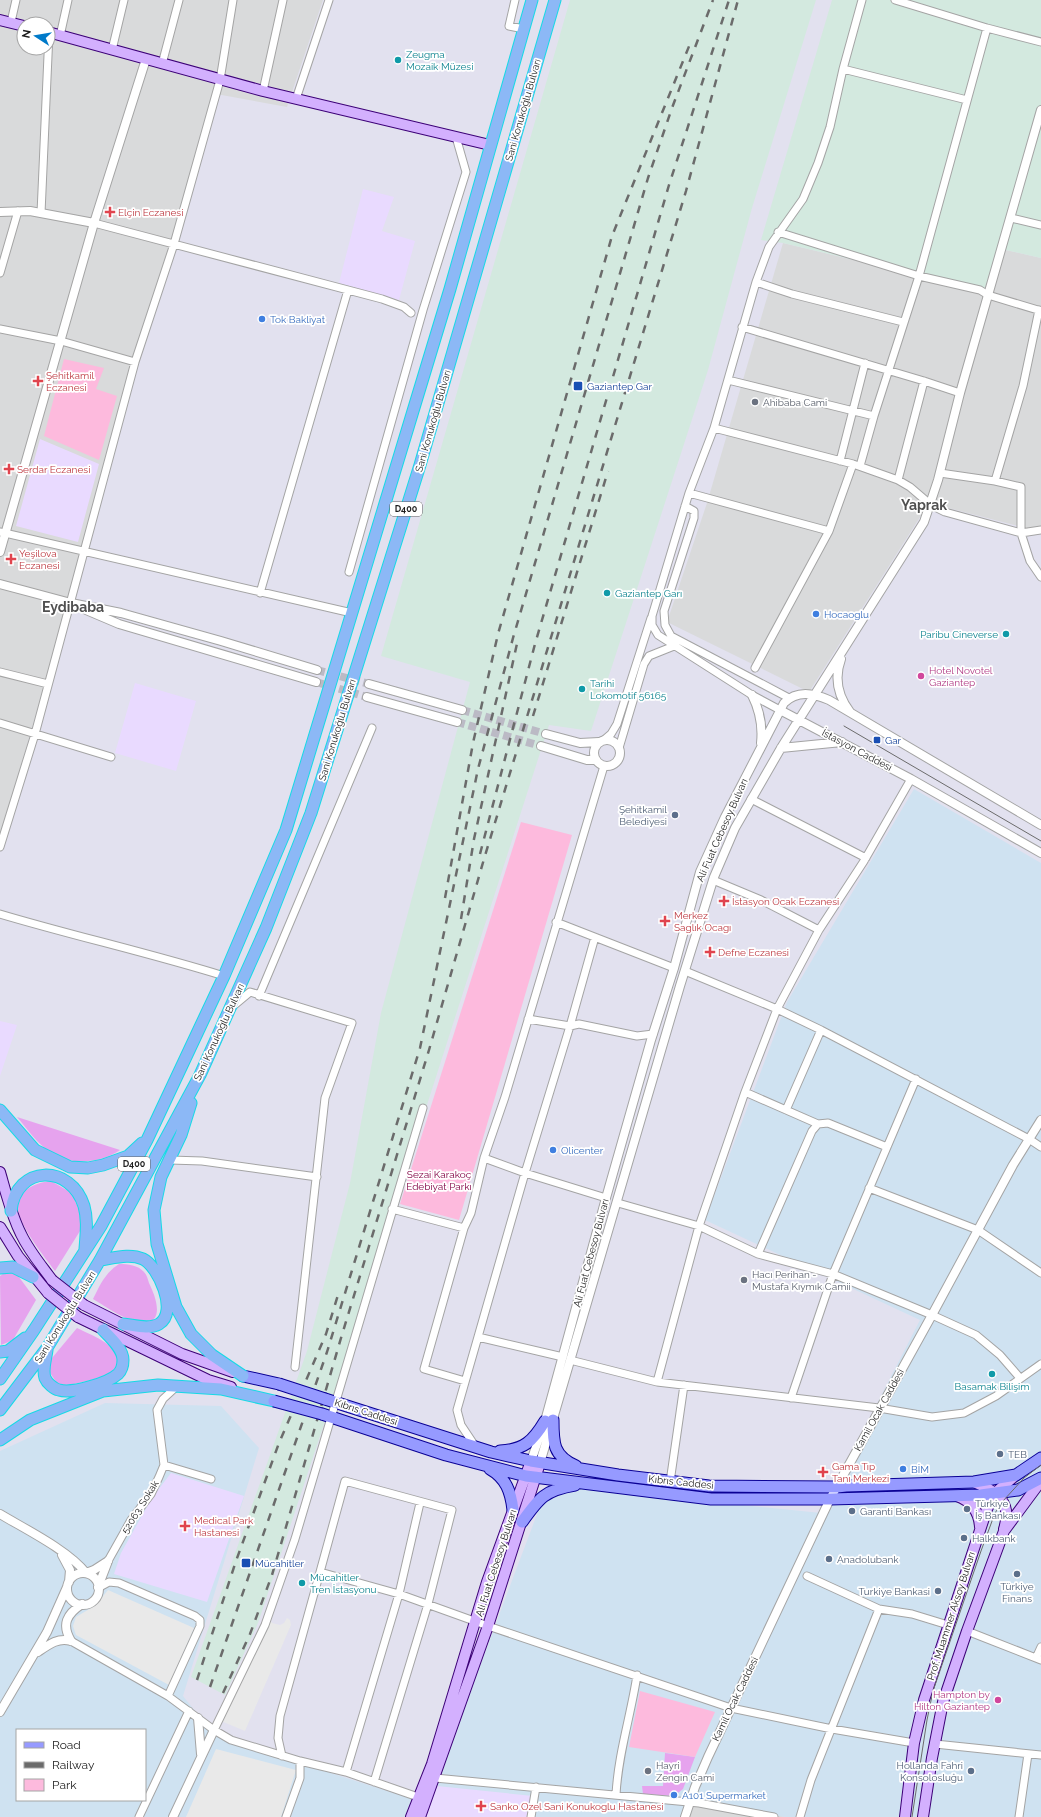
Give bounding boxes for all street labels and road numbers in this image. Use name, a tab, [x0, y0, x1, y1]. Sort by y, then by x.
street label: Sani Konukoğlu Bulvarı	[503, 58, 543, 162]
street label: Sani Konukoğlu Bulvarı	[413, 369, 453, 473]
road number: D400	[390, 502, 422, 516]
street label: Sani Konukoğlu Bulvarı	[316, 678, 358, 782]
street label: İstasyon Caddesi	[820, 727, 894, 773]
street label: Ali Fuat Cebesoy Bulvarı	[694, 777, 750, 883]
street label: Sani Konukoğlu Bulvarı	[192, 982, 246, 1082]
road number: D400	[118, 1157, 150, 1171]
street label: Ali Fuat Cebesoy Bulvarı	[571, 1198, 611, 1308]
street label: Sani Konukoğlu Bulvarı	[32, 1269, 98, 1365]
street label: Kamil Ocak Caddesi	[852, 1367, 906, 1453]
street label: Kıbrıs Caddesi	[333, 1397, 399, 1427]
street label: Kıbrıs Caddesi	[648, 1473, 714, 1491]
street label: 52063. Sokak	[119, 1478, 161, 1536]
street label: Ali Fuat Cebesoy Bulvarı	[474, 1508, 518, 1618]
street label: Prof. Muammer Aksoy Bulvarı	[925, 1550, 977, 1682]
street label: Kamil Ocak Caddesi	[710, 1655, 760, 1743]

